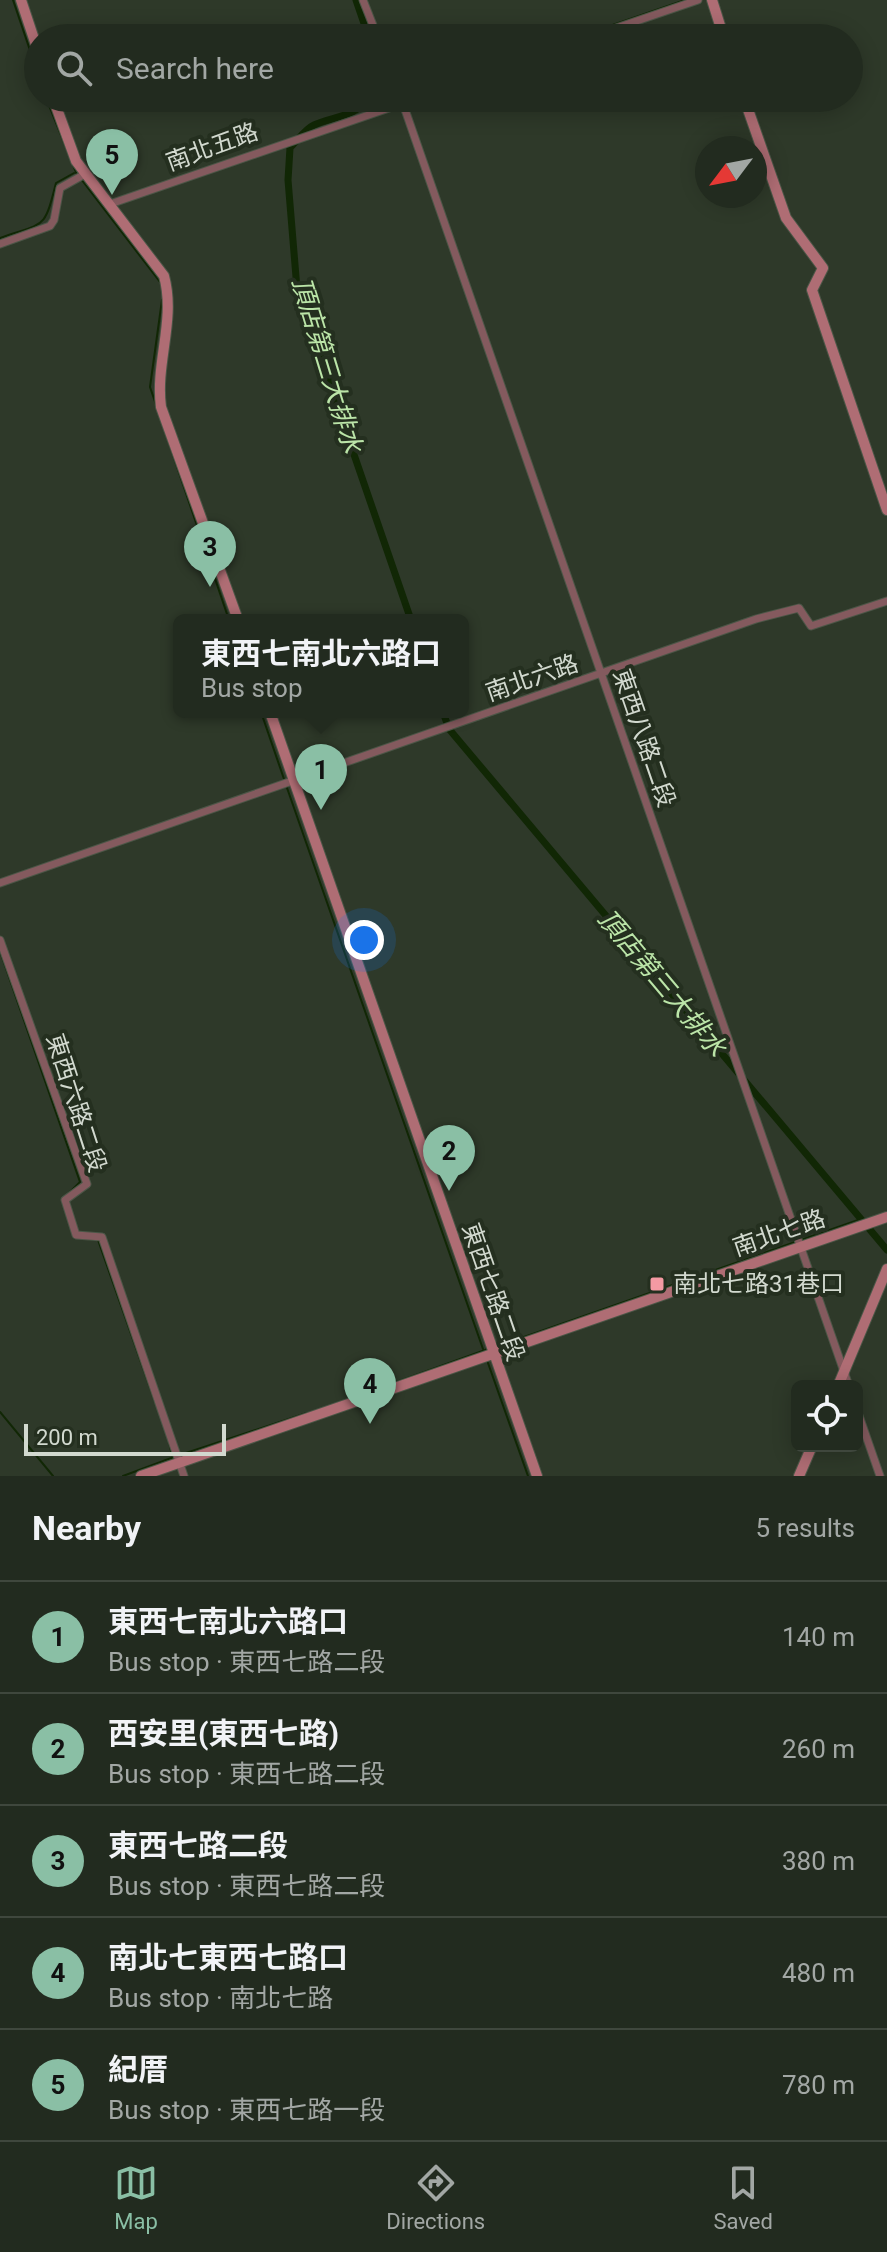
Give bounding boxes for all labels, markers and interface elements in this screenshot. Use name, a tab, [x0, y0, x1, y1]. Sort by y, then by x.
search box	[24, 24, 863, 112]
icon: search	[52, 46, 96, 90]
text: Search here	[116, 51, 274, 86]
street label: 南北五路	[162, 117, 262, 177]
pin: 5	[86, 129, 138, 195]
north arrow	[695, 136, 767, 208]
water label: 頂店第三大排水	[286, 274, 368, 457]
pin: 3	[184, 521, 236, 587]
popup	[173, 614, 469, 718]
text: 東西七南北六路口	[201, 636, 441, 671]
street label: 南北六路	[482, 649, 582, 707]
street label: 東西八路二段	[607, 665, 681, 811]
text: Bus stop	[201, 673, 303, 703]
pin: 1	[295, 744, 347, 810]
water label: 頂店第三大排水	[592, 904, 733, 1063]
your location	[344, 920, 384, 960]
street label: 東西六路二段	[40, 1030, 112, 1176]
pin: 2	[423, 1125, 475, 1191]
street label: 南北七路	[729, 1204, 829, 1262]
street label: 東西七路二段	[456, 1219, 530, 1365]
place label: 南北七路31巷口	[673, 1270, 844, 1298]
marker: 南北七路31巷口	[648, 1275, 666, 1293]
pin: 4	[344, 1358, 396, 1424]
map controls	[791, 1380, 863, 1452]
button: locate	[791, 1380, 863, 1452]
scale bar	[24, 1420, 226, 1456]
text: 200 m	[36, 1425, 98, 1450]
text: Nearby	[32, 1508, 141, 1548]
text: 5 results	[756, 1513, 855, 1543]
text: 東西七南北六路口	[108, 1604, 348, 1639]
text: 1	[51, 1622, 65, 1652]
text: 140 m	[782, 1622, 855, 1652]
text: Bus stop · 東西七路二段	[108, 1647, 385, 1677]
text: 西安里(東西七路)	[108, 1716, 339, 1751]
text: 2	[51, 1734, 65, 1764]
text: 260 m	[782, 1734, 855, 1764]
text: Bus stop · 東西七路二段	[108, 1759, 385, 1789]
text: 東西七路二段	[108, 1828, 288, 1863]
text: 3	[51, 1846, 65, 1876]
text: 380 m	[782, 1846, 855, 1876]
text: Bus stop · 東西七路二段	[108, 1871, 385, 1901]
text: 南北七東西七路口	[108, 1940, 348, 1975]
text: 4	[51, 1958, 65, 1988]
text: 480 m	[782, 1958, 855, 1988]
text: Bus stop · 南北七路	[108, 1983, 333, 2013]
text: 紀厝	[108, 2052, 168, 2087]
text: 5	[51, 2070, 65, 2100]
text: 780 m	[782, 2070, 855, 2100]
text: Bus stop · 東西七路一段	[108, 2095, 385, 2125]
tab: Map	[114, 2161, 158, 2234]
tab: Directions	[386, 2161, 485, 2234]
tab: Saved	[713, 2161, 773, 2234]

